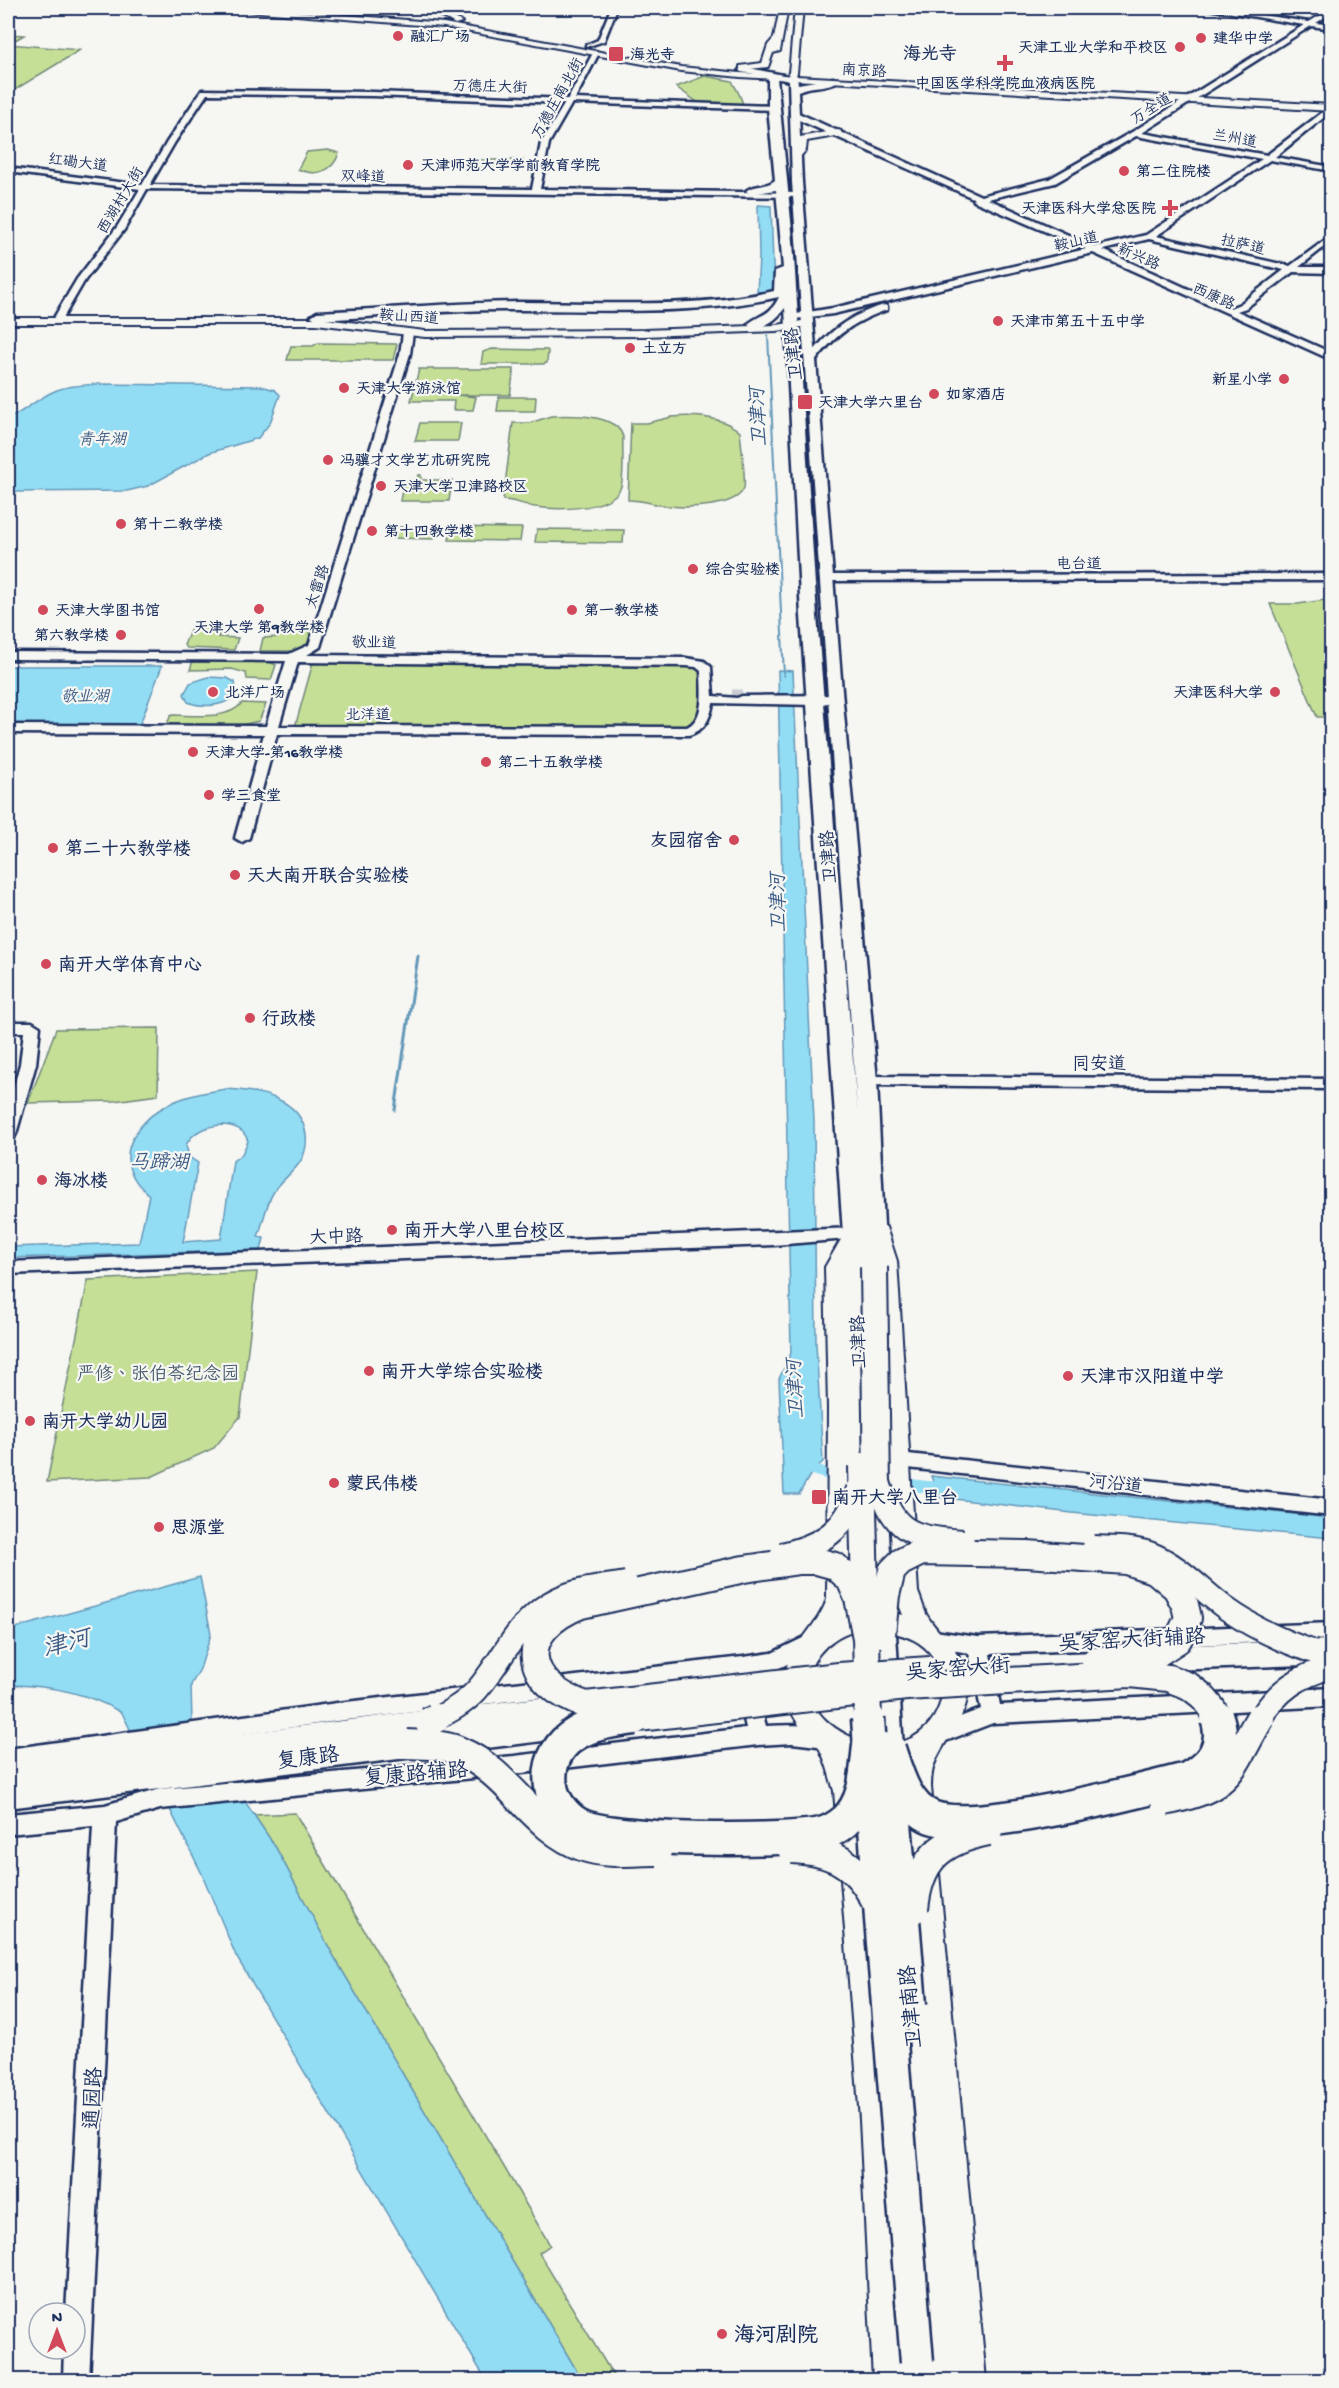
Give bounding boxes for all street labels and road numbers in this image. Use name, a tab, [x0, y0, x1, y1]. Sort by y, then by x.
street label: 万德庄南北街	[528, 55, 588, 143]
street label: 南京路	[841, 61, 887, 82]
street label: 万德庄大街	[452, 77, 528, 98]
street label: 万全道	[1128, 90, 1176, 129]
street label: 兰州道	[1211, 126, 1259, 153]
street label: 红磡大道	[47, 150, 109, 177]
street label: 西湖村大街	[94, 164, 149, 238]
street label: 双峰道	[340, 169, 386, 187]
street label: 鞍山道	[1052, 228, 1100, 257]
street label: 拉萨道	[1219, 232, 1267, 260]
street label: 新兴路	[1114, 240, 1162, 275]
street label: 西康路	[1189, 280, 1237, 315]
street label: 鞍山西道	[378, 306, 439, 329]
street label: 卫津路	[781, 326, 809, 382]
street label: 电台道	[1056, 556, 1102, 574]
street label: 太雷路	[303, 562, 334, 611]
street label: 敬业道	[351, 634, 397, 653]
street label: 北洋道	[345, 707, 391, 725]
street label: 卫津路	[817, 829, 843, 885]
street label: 同安道	[1072, 1054, 1126, 1076]
street label: 大中路	[309, 1226, 363, 1250]
street label: 卫津路	[848, 1315, 872, 1369]
street label: 河沿道	[1088, 1471, 1144, 1499]
street label: 吴家窑大街辅路	[1058, 1624, 1206, 1659]
street label: 吴家窑大街	[905, 1653, 1011, 1688]
street label: 复康路	[275, 1742, 341, 1777]
street label: 复康路辅路	[363, 1757, 470, 1794]
street label: 卫津南路	[895, 1964, 930, 2050]
street label: 通园路	[79, 2066, 110, 2130]

